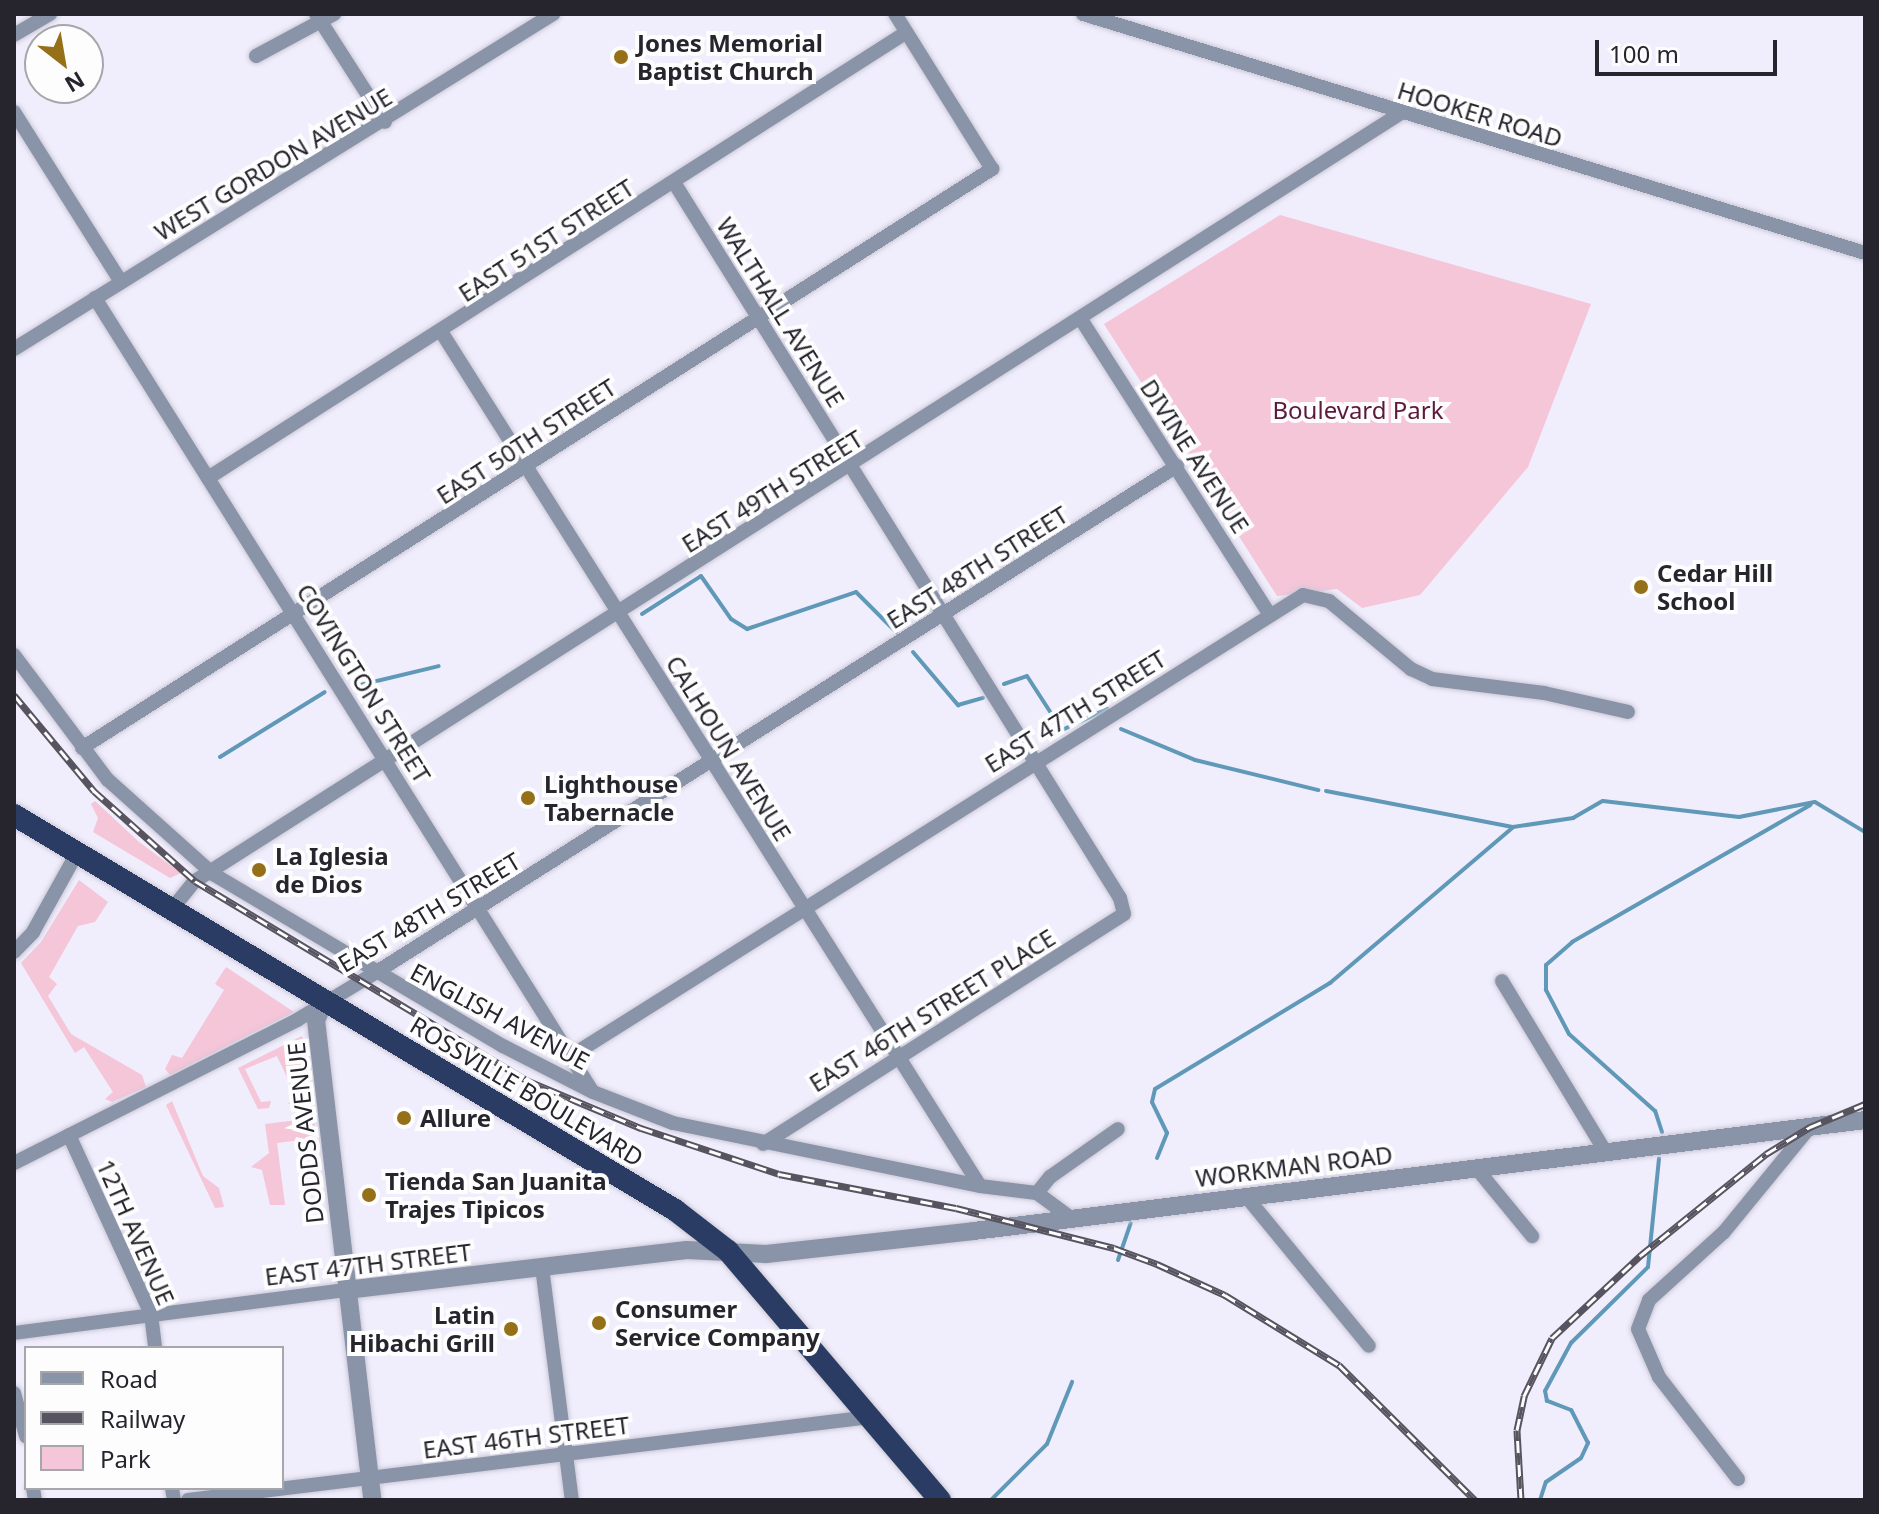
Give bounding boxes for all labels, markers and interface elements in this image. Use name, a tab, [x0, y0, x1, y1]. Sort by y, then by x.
north arrow	[24, 24, 104, 104]
scale bar	[1599, 24, 1781, 74]
place label: Jones Memorial Baptist Church	[637, 29, 823, 85]
text: 100 m	[1609, 37, 1679, 70]
marker: Jones Memorial Baptist Church	[612, 48, 630, 66]
text: N	[60, 65, 91, 100]
street label: HOOKER ROAD	[1394, 75, 1566, 153]
street label: WEST GORDON AVENUE	[149, 82, 397, 246]
street label: EAST 51ST STREET	[453, 173, 639, 307]
street label: WALTHALL AVENUE	[711, 212, 851, 412]
street label: EAST 50TH STREET	[431, 372, 621, 510]
street label: DIVINE AVENUE	[1135, 374, 1255, 538]
park label: Boulevard Park	[1273, 396, 1443, 424]
street label: EAST 49TH STREET	[676, 424, 868, 558]
street label: EAST 48TH STREET	[881, 500, 1073, 634]
place label: Cedar Hill School	[1657, 559, 1773, 615]
street label: COVINGTON STREET	[291, 578, 437, 788]
marker: Cedar Hill School	[1632, 578, 1650, 596]
street label: EAST 47TH STREET	[979, 644, 1171, 778]
street label: CALHOUN AVENUE	[660, 650, 798, 846]
place label: Lighthouse Tabernacle	[544, 770, 678, 826]
marker: Lighthouse Tabernacle	[519, 789, 537, 807]
place label: La Iglesia de Dios	[275, 842, 389, 898]
street label: EAST 48TH STREET	[333, 846, 525, 978]
marker: La Iglesia de Dios	[250, 861, 268, 879]
street label: EAST 46TH STREET PLACE	[804, 922, 1060, 1098]
street label: ENGLISH AVENUE	[406, 957, 594, 1075]
street label: ROSSVILLE BOULEVARD	[405, 1010, 649, 1172]
street label: DODDS AVENUE	[281, 1041, 329, 1225]
place label: Allure	[420, 1104, 491, 1132]
marker: Allure	[395, 1109, 413, 1127]
street label: WORKMAN ROAD	[1194, 1140, 1394, 1192]
street label: 12TH AVENUE	[91, 1155, 181, 1309]
place label: Tienda San Juanita Trajes Tipicos	[385, 1167, 607, 1223]
marker: Tienda San Juanita Trajes Tipicos	[360, 1186, 378, 1204]
street label: EAST 47TH STREET	[263, 1237, 473, 1291]
place label: Consumer Service Company	[615, 1295, 820, 1351]
place label: Latin Hibachi Grill	[349, 1301, 495, 1357]
marker: Consumer Service Company	[590, 1314, 608, 1332]
marker: Latin Hibachi Grill	[502, 1320, 520, 1338]
legend	[24, 1346, 284, 1490]
text: Road	[100, 1362, 158, 1395]
text: Railway	[100, 1402, 185, 1435]
street label: EAST 46TH STREET	[421, 1410, 631, 1464]
text: Park	[100, 1442, 151, 1475]

